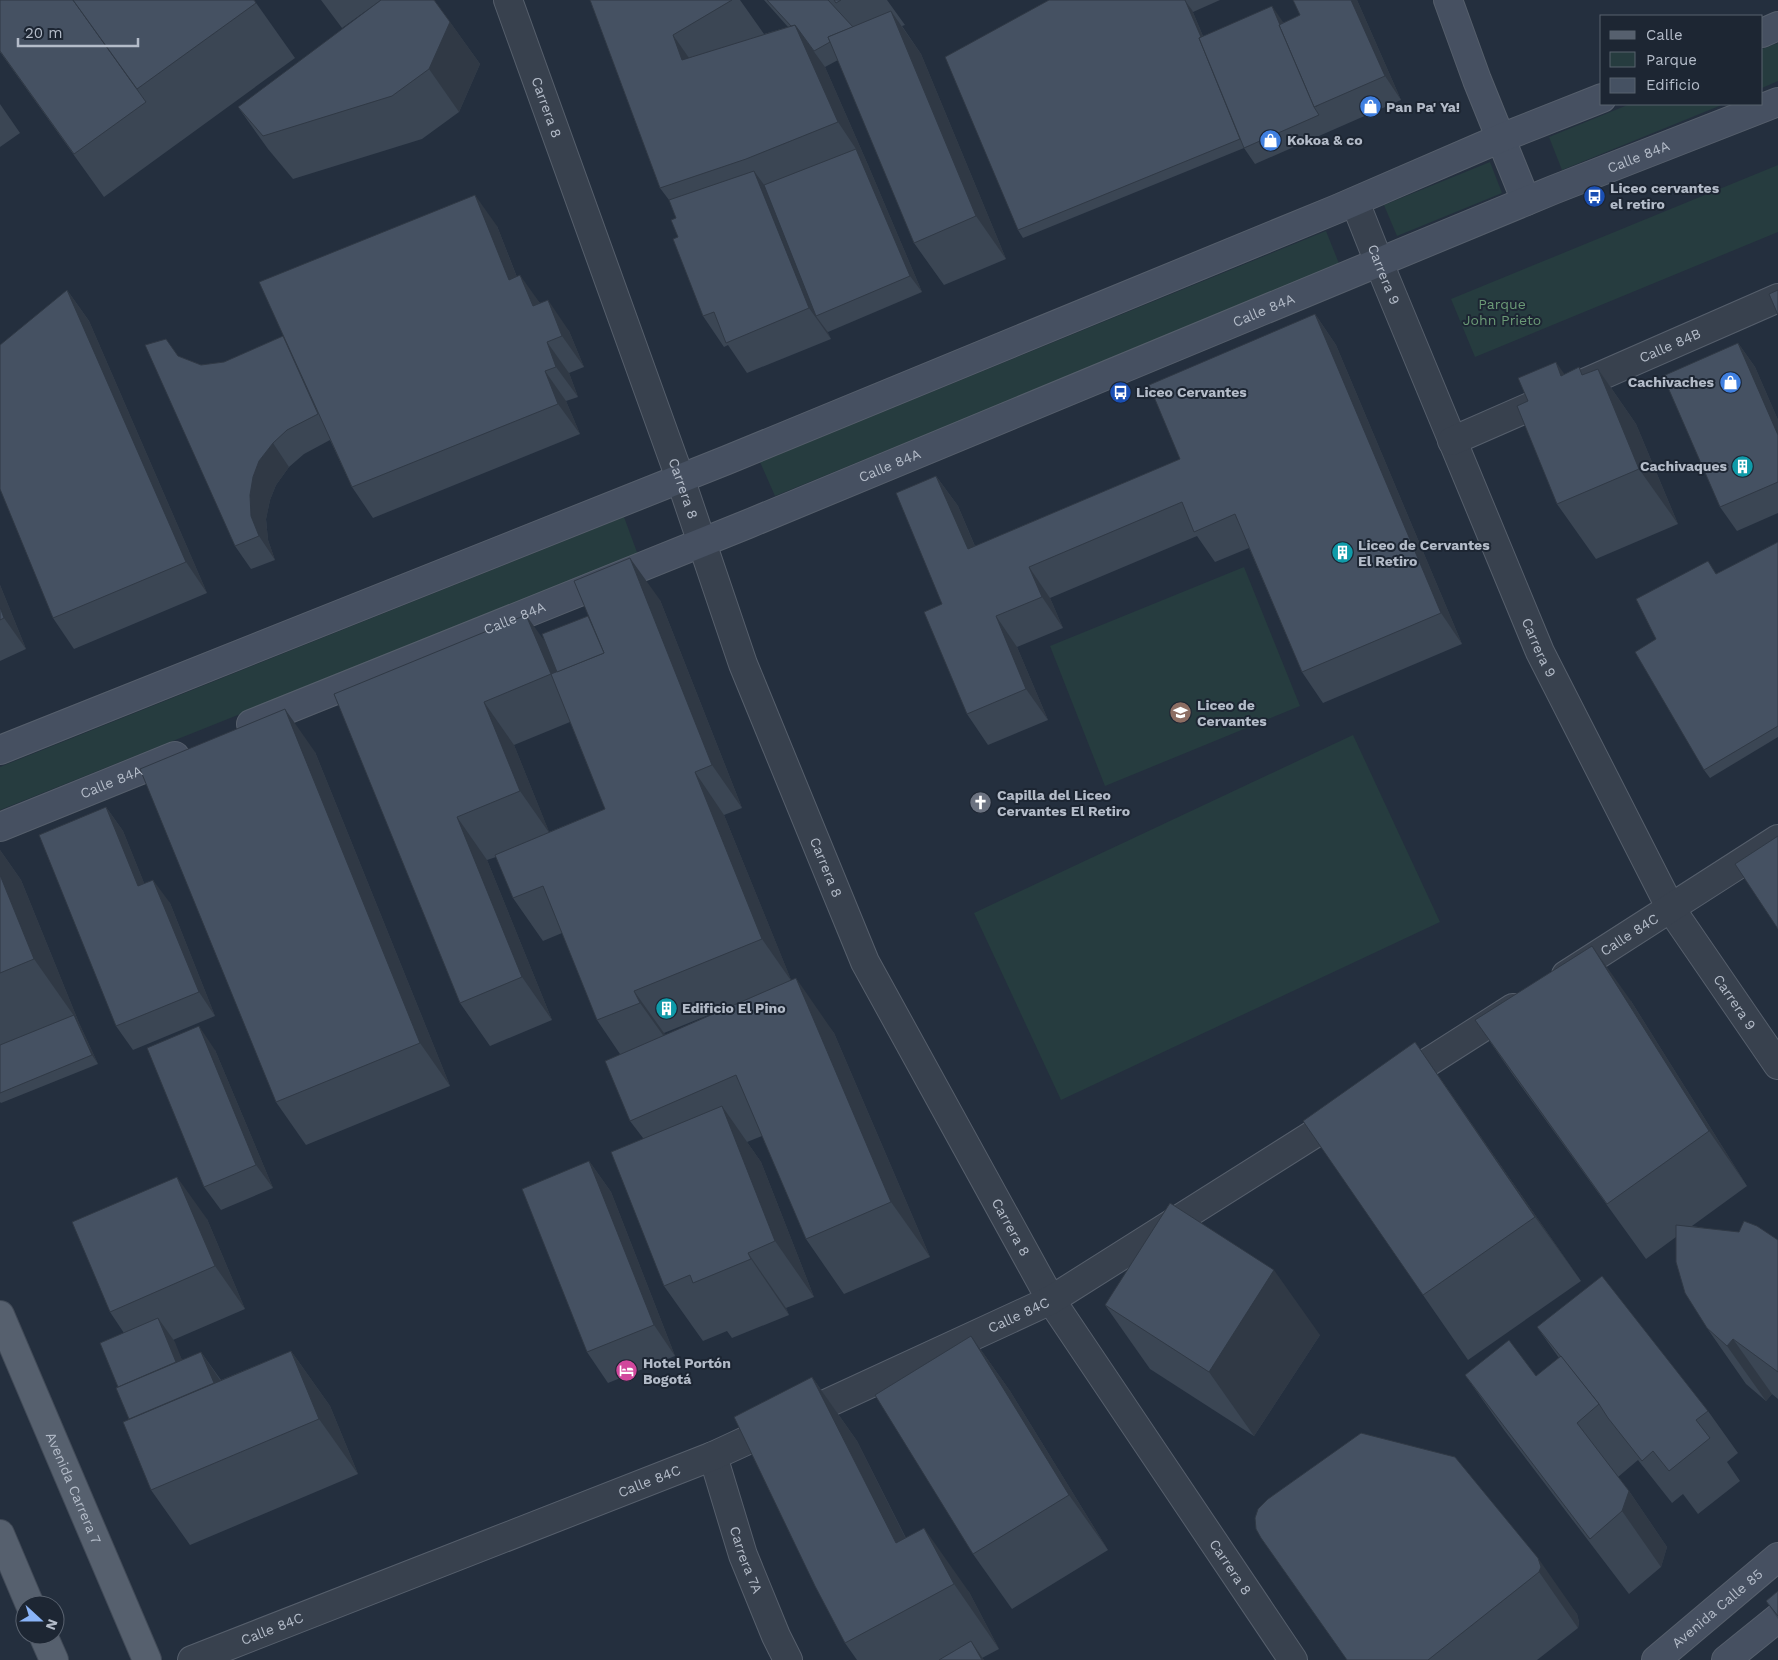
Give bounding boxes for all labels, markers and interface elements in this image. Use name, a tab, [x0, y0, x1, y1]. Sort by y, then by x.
scale bar	[18, 15, 138, 47]
legend	[1600, 15, 1763, 105]
text: 20 m	[25, 24, 63, 42]
text: Calle	[1646, 26, 1683, 44]
text: Parque	[1646, 51, 1697, 69]
street label: Carrera 8	[528, 75, 565, 140]
text: Edificio	[1646, 76, 1700, 94]
shop icon: Pan Pa' Ya!	[1358, 95, 1382, 119]
place label: Pan Pa' Ya!	[1386, 99, 1460, 115]
shop icon: Kokoa & co	[1259, 128, 1283, 152]
place label: Kokoa & co	[1287, 132, 1363, 148]
street label: Calle 84A	[1605, 137, 1672, 176]
place label: Liceo cervantes el retiro	[1610, 180, 1720, 212]
bus stop icon: Liceo cervantes el retiro	[1582, 184, 1606, 208]
street label: Carrera 9	[1365, 242, 1403, 307]
street label: Calle 84A	[1230, 290, 1297, 330]
park label: Parque John Prieto	[1463, 296, 1541, 328]
street label: Calle 84B	[1637, 325, 1703, 366]
shop icon: Cachivaches	[1718, 370, 1742, 394]
place label: Cachivaches	[1628, 374, 1715, 390]
bus stop icon: Liceo Cervantes	[1108, 380, 1132, 404]
place label: Liceo Cervantes	[1136, 384, 1247, 400]
street label: Calle 84A	[856, 445, 923, 485]
building icon: Cachivaques	[1731, 454, 1755, 478]
street label: Carrera 8	[665, 456, 701, 521]
place label: Cachivaques	[1640, 458, 1728, 474]
place label: Liceo de Cervantes El Retiro	[1358, 537, 1490, 569]
building icon: Liceo de Cervantes El Retiro	[1330, 541, 1354, 565]
street label: Calle 84A	[481, 598, 548, 638]
street label: Carrera 9	[1519, 615, 1559, 680]
place label: Liceo de Cervantes	[1197, 697, 1267, 729]
school or university icon: Liceo de Cervantes	[1169, 701, 1193, 725]
street label: Calle 84A	[78, 762, 145, 802]
place label: Capilla del Liceo Cervantes El Retiro	[997, 787, 1130, 819]
church icon: Capilla del Liceo Cervantes El Retiro	[969, 791, 993, 815]
street label: Carrera 8	[807, 835, 846, 900]
street label: Calle 84C	[1597, 910, 1661, 959]
street label: Carrera 9	[1710, 972, 1759, 1033]
building icon: Edificio El Pino	[654, 996, 678, 1020]
place label: Edificio El Pino	[682, 1000, 786, 1016]
street label: Carrera 8	[989, 1195, 1033, 1259]
street label: Calle 84C	[985, 1294, 1052, 1336]
place label: Hotel Portón Bogotá	[643, 1355, 731, 1387]
hotel icon: Hotel Portón Bogotá	[615, 1359, 639, 1383]
street label: Avenida Carrera 7	[43, 1430, 105, 1546]
street label: Calle 84C	[616, 1462, 683, 1500]
street label: Carrera 7A	[727, 1524, 766, 1596]
street label: Carrera 8	[1206, 1536, 1255, 1598]
street label: Avenida Calle 85	[1669, 1566, 1766, 1651]
north arrow	[15, 1595, 65, 1645]
street label: Calle 84C	[239, 1609, 306, 1648]
text: N	[43, 1617, 61, 1632]

